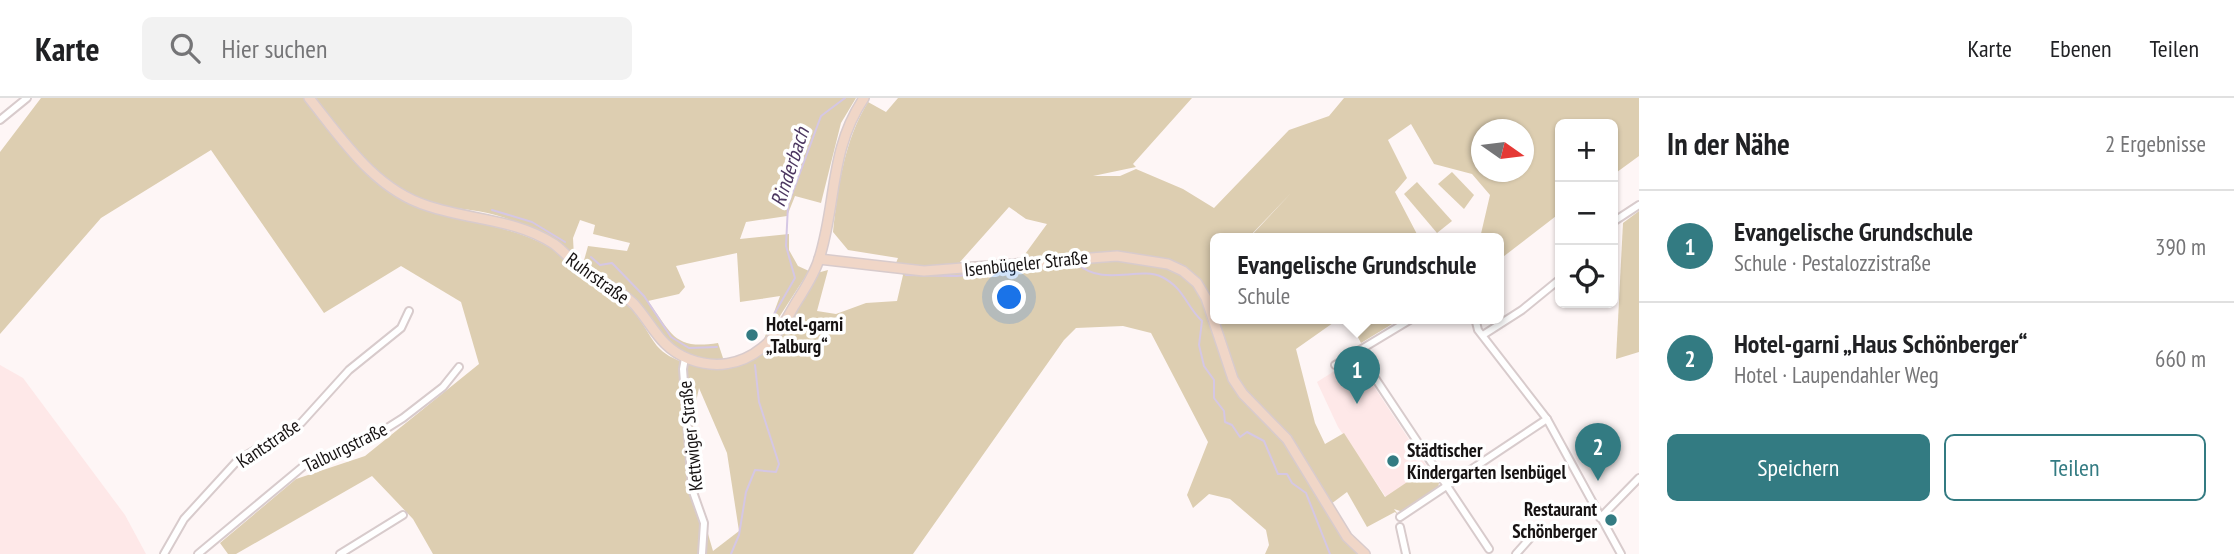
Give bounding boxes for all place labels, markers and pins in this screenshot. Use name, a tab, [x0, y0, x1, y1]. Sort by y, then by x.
place label: Hotel-garni „Talburg“	[766, 312, 843, 358]
marker: Hotel-garni „Talburg“	[744, 327, 760, 343]
pin: 1	[1334, 346, 1380, 404]
pin: 2	[1575, 423, 1621, 481]
place label: Städtischer Kindergarten Isenbügel	[1407, 438, 1566, 484]
marker: Städtischer Kindergarten Isenbügel	[1385, 453, 1401, 469]
place label: Restaurant Schönberger	[1512, 497, 1597, 543]
marker: Restaurant Schönberger	[1603, 512, 1619, 528]

